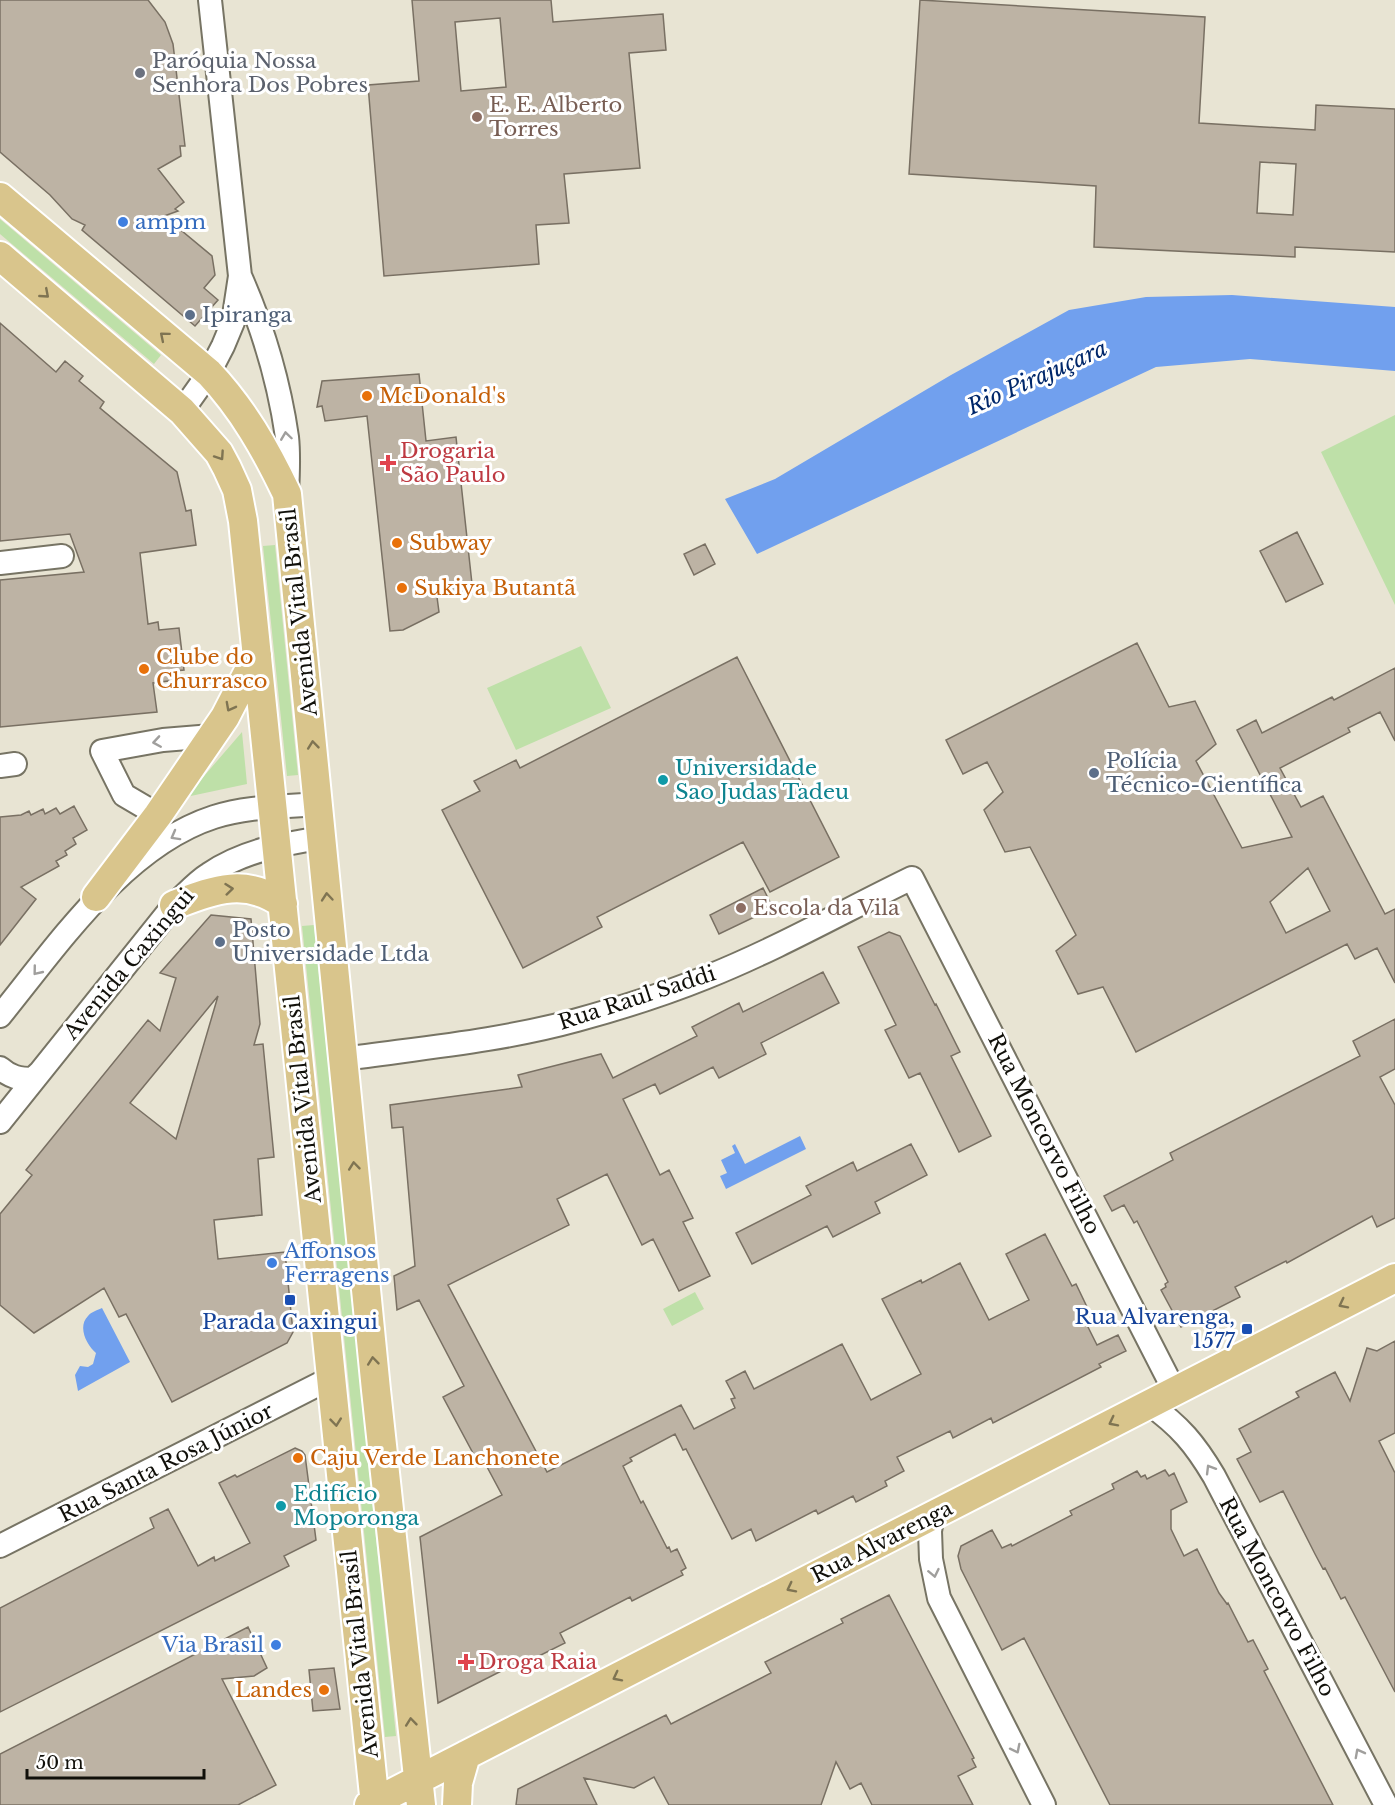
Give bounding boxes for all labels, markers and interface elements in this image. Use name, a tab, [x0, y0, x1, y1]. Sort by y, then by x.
place label: Paróquia Nossa Senhora Dos Pobres	[152, 48, 368, 98]
marker: Paróquia Nossa Senhora Dos Pobres	[133, 66, 147, 80]
place label: E. E. Alberto Torres	[489, 92, 622, 142]
marker: E. E. Alberto Torres	[470, 110, 484, 124]
place label: ampm	[135, 209, 206, 235]
marker: ampm	[116, 215, 130, 229]
one-way arrow	[38, 287, 48, 298]
place label: Ipiranga	[202, 302, 292, 328]
marker: Ipiranga	[183, 308, 197, 322]
one-way arrow	[160, 332, 171, 343]
water label: Rio Pirajuçara	[962, 335, 1111, 421]
place label: McDonald's	[379, 383, 506, 409]
marker: McDonald's	[360, 389, 374, 403]
one-way arrow	[280, 431, 292, 440]
place label: Drogaria São Paulo	[400, 438, 505, 488]
one-way arrow	[213, 449, 224, 460]
marker: Drogaria São Paulo	[381, 456, 395, 470]
street label: Avenida Vital Brasil	[275, 507, 323, 718]
place label: Subway	[409, 530, 493, 556]
marker: Subway	[390, 536, 404, 550]
place label: Sukiya Butantã	[414, 575, 576, 601]
marker: Sukiya Butantã	[395, 581, 409, 595]
place label: Clube do Churrasco	[156, 644, 268, 694]
marker: Clube do Churrasco	[137, 662, 151, 676]
one-way arrow	[226, 701, 237, 711]
one-way arrow	[153, 735, 162, 747]
one-way arrow	[307, 741, 320, 750]
place label: Polícia Técnico-Científica	[1106, 748, 1303, 798]
place label: Universidade Sao Judas Tadeu	[675, 755, 849, 805]
marker: Polícia Técnico-Científica	[1087, 766, 1101, 780]
marker: Universidade Sao Judas Tadeu	[656, 773, 670, 787]
one-way arrow	[171, 828, 182, 840]
street label: Avenida Caxingui	[58, 883, 200, 1046]
one-way arrow	[225, 883, 234, 896]
one-way arrow	[321, 892, 334, 901]
place label: Escola da Vila	[753, 895, 900, 921]
marker: Escola da Vila	[734, 901, 748, 915]
place label: Posto Universidade Ltda	[232, 917, 429, 967]
marker: Posto Universidade Ltda	[213, 935, 227, 949]
street label: Rua Raul Saddi	[555, 960, 719, 1036]
one-way arrow	[33, 964, 44, 975]
street label: Avenida Vital Brasil	[279, 994, 327, 1205]
street label: Rua Moncorvo Filho	[982, 1029, 1106, 1239]
one-way arrow	[348, 1162, 361, 1171]
place label: Affonsos Ferragens	[283, 1238, 389, 1288]
marker: Affonsos Ferragens	[265, 1256, 279, 1270]
marker: Parada Caxingui	[283, 1293, 297, 1307]
one-way arrow	[1338, 1297, 1349, 1309]
place label: Rua Alvarenga, 1577	[1074, 1304, 1235, 1354]
place label: Parada Caxingui	[202, 1309, 378, 1335]
marker: Rua Alvarenga, 1577	[1240, 1322, 1254, 1336]
one-way arrow	[367, 1356, 380, 1365]
street label: Rua Santa Rosa Júnior	[54, 1398, 278, 1528]
one-way arrow	[1109, 1415, 1120, 1426]
one-way arrow	[329, 1417, 342, 1426]
place label: Caju Verde Lanchonete	[310, 1445, 560, 1471]
marker: Caju Verde Lanchonete	[291, 1451, 305, 1465]
one-way arrow	[1206, 1465, 1217, 1475]
place label: Edifício Moporonga	[293, 1481, 420, 1531]
street label: Rua Moncorvo Filho	[1213, 1493, 1341, 1701]
street label: Rua Alvarenga	[807, 1495, 957, 1589]
marker: Edifício Moporonga	[274, 1499, 288, 1513]
street label: Avenida Vital Brasil	[336, 1549, 384, 1760]
one-way arrow	[926, 1568, 939, 1578]
one-way arrow	[786, 1581, 797, 1593]
place label: Via Brasil	[161, 1632, 264, 1658]
marker: Via Brasil	[269, 1638, 283, 1652]
place label: Droga Raia	[478, 1649, 597, 1675]
marker: Droga Raia	[459, 1655, 473, 1669]
one-way arrow	[613, 1670, 623, 1681]
place label: Landes	[235, 1677, 312, 1703]
marker: Landes	[317, 1683, 331, 1697]
one-way arrow	[406, 1717, 418, 1726]
scale bar	[27, 1742, 204, 1780]
one-way arrow	[1009, 1743, 1020, 1754]
one-way arrow	[1355, 1749, 1366, 1759]
text: 50 m	[36, 1752, 84, 1774]

